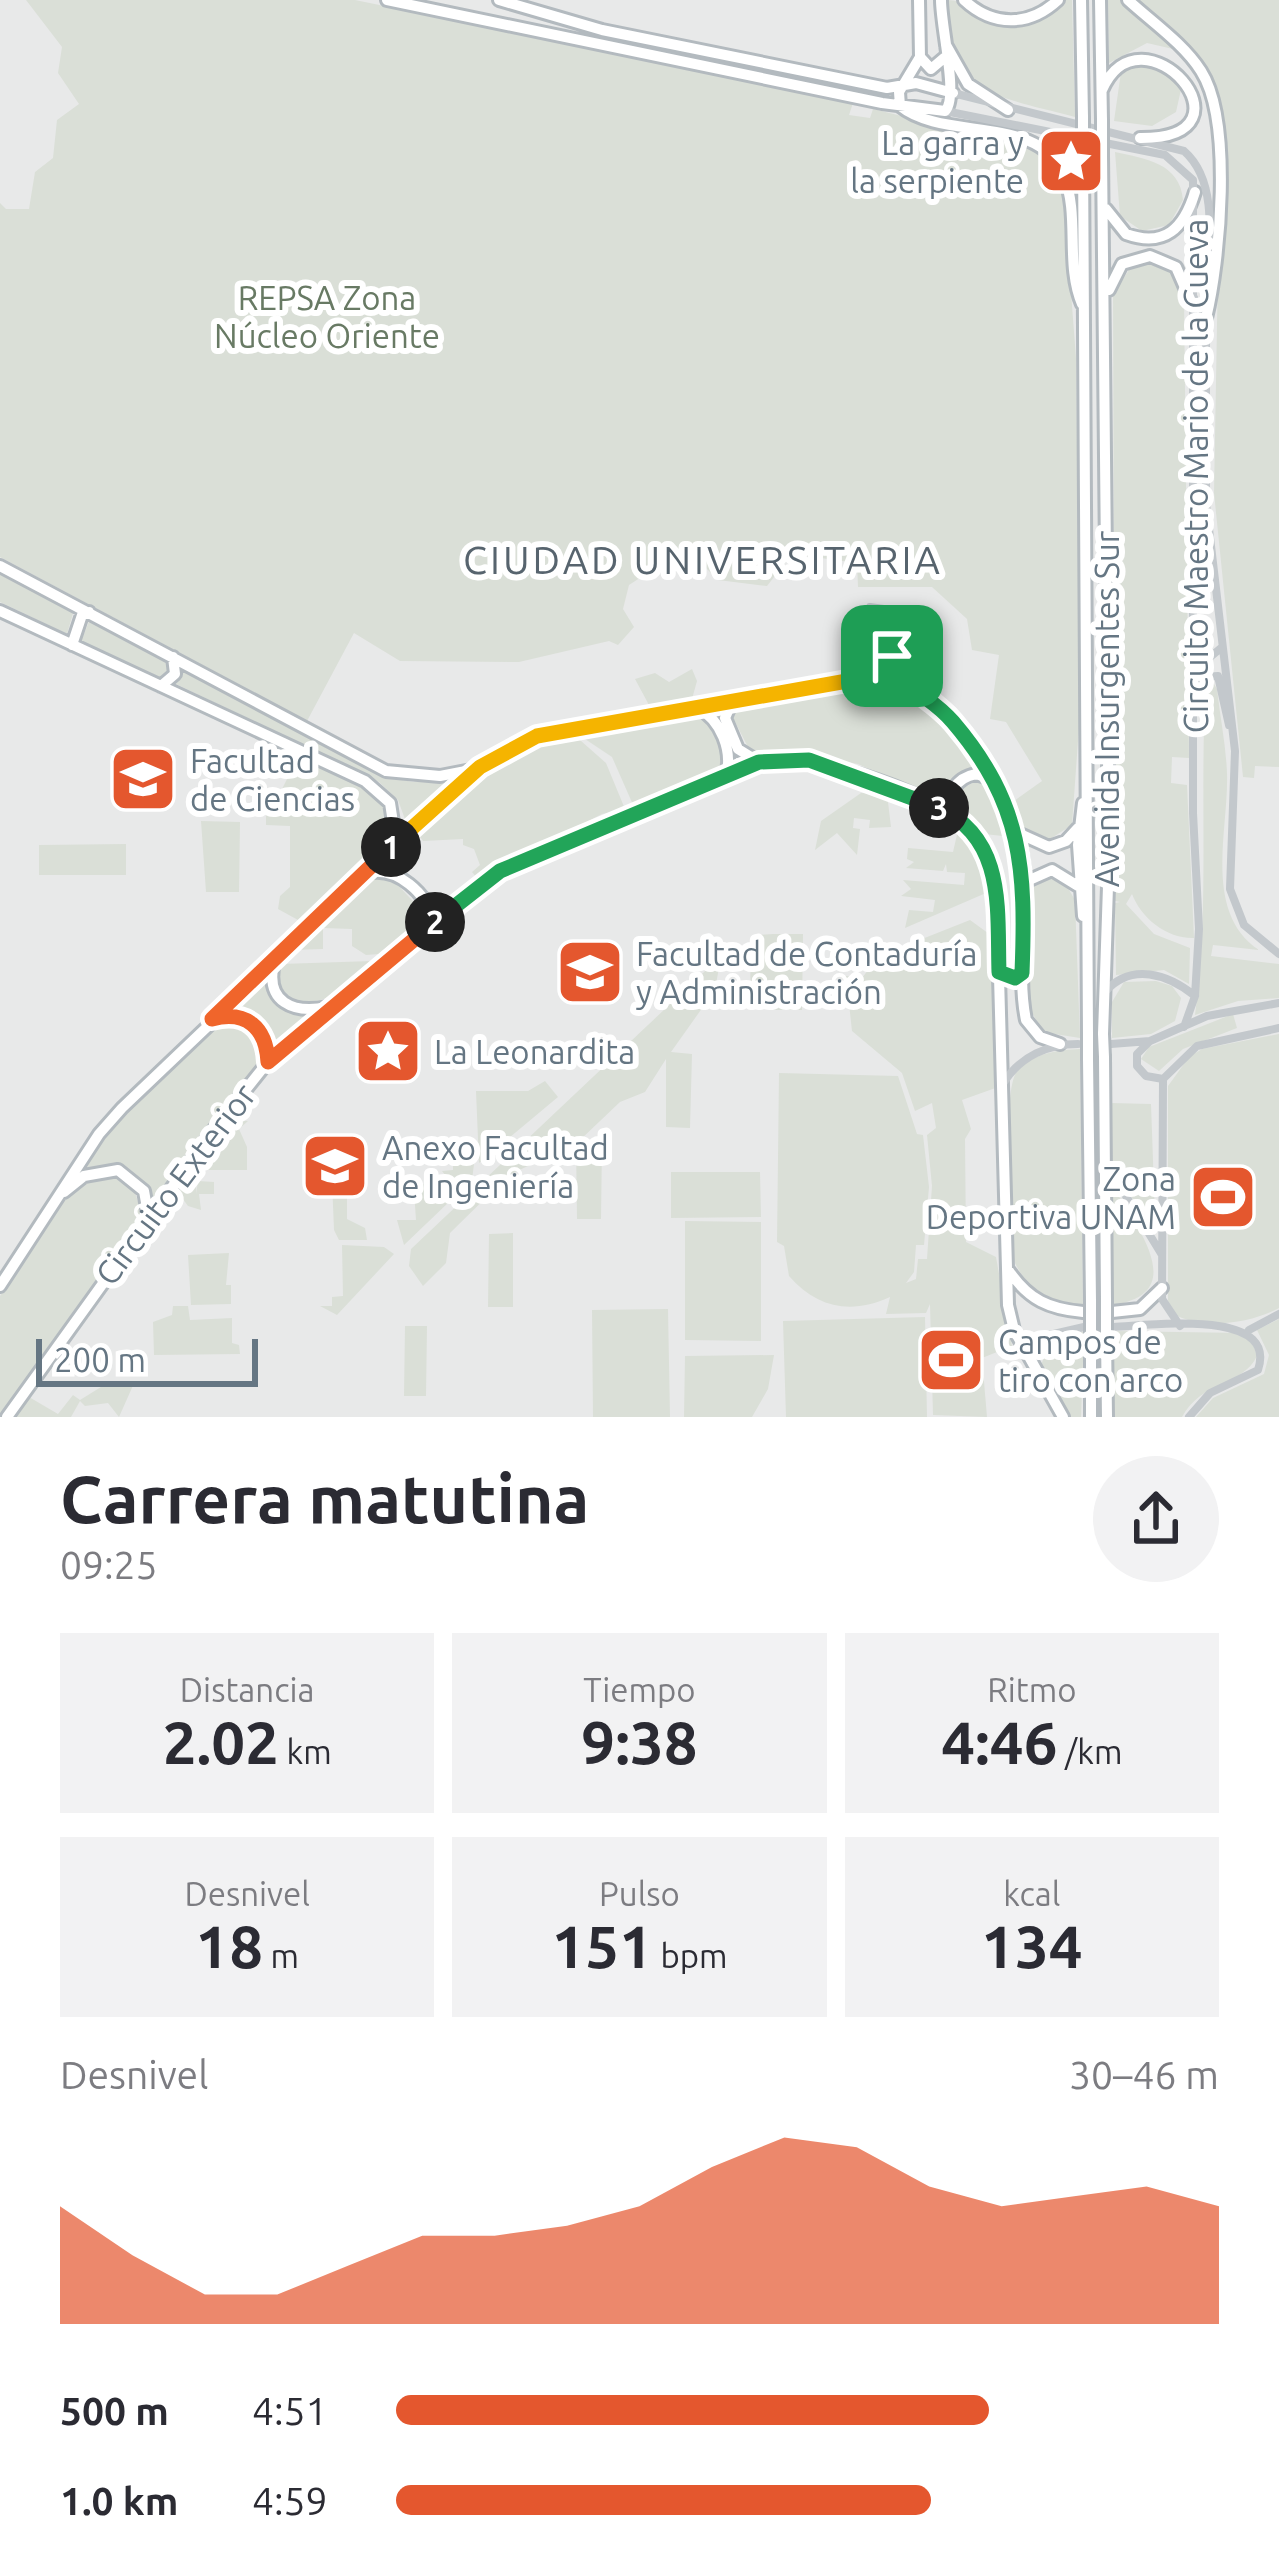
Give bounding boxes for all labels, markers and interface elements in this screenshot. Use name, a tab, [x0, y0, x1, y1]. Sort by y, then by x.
place label: La garra y la serpiente	[850, 124, 1024, 199]
place icon: La garra y la serpiente	[1036, 126, 1106, 196]
street label: Circuito Maestro Mario de la Cueva	[1177, 219, 1214, 733]
park label: REPSA Zona Núcleo Oriente	[214, 279, 440, 354]
street label: Avenida Insurgentes Sur	[1088, 530, 1125, 887]
district label: CIUDAD UNIVERSITARIA	[463, 538, 943, 581]
pin	[841, 605, 943, 707]
icon: arrive	[859, 623, 925, 689]
place label: Facultad de Ciencias	[190, 742, 355, 817]
school or university icon: Facultad de Ciencias	[108, 744, 178, 814]
pin: 3	[909, 778, 969, 838]
text: 3	[930, 789, 948, 826]
pin: 1	[361, 817, 421, 877]
text: 1	[382, 828, 400, 865]
pin: 2	[405, 892, 465, 952]
text: 2	[426, 903, 444, 940]
place label: Facultad de Contaduría y Administración	[636, 935, 978, 1010]
school or university icon: Facultad de Contaduría y Administración	[555, 937, 625, 1007]
place icon: La Leonardita	[353, 1016, 423, 1086]
place label: La Leonardita	[434, 1033, 635, 1070]
street label: Circuito Exterior	[88, 1076, 263, 1292]
place label: Anexo Facultad de Ingeniería	[382, 1129, 609, 1204]
school or university icon: Anexo Facultad de Ingeniería	[300, 1131, 370, 1201]
place label: Zona Deportiva UNAM	[926, 1160, 1176, 1235]
sports icon: Zona Deportiva UNAM	[1188, 1162, 1258, 1232]
place label: Campos de tiro con arco	[998, 1323, 1183, 1398]
sports icon: Campos de tiro con arco	[916, 1325, 986, 1395]
scale bar	[36, 1333, 258, 1386]
text: 200 m	[54, 1341, 146, 1378]
button: share	[1093, 1456, 1219, 1582]
text: Carrera matutina	[60, 1461, 589, 1535]
text: 09:25	[60, 1543, 158, 1586]
text: Distancia	[180, 1671, 315, 1708]
text: Tiempo	[583, 1671, 696, 1708]
text: Ritmo	[987, 1671, 1077, 1708]
text: 2.02	[163, 1708, 279, 1775]
text: 9:38	[581, 1708, 698, 1775]
text: 4:46	[941, 1708, 1058, 1775]
text: km	[279, 1733, 332, 1770]
text: /km	[1058, 1733, 1122, 1770]
text: Desnivel	[184, 1875, 310, 1912]
text: Pulso	[599, 1875, 680, 1912]
text: kcal	[1003, 1875, 1060, 1912]
text: 18	[195, 1912, 263, 1979]
text: 151	[551, 1912, 653, 1979]
text: 134	[981, 1912, 1083, 1979]
text: m	[263, 1937, 299, 1974]
text: bpm	[653, 1937, 728, 1974]
text: Desnivel	[60, 2053, 208, 2096]
text: 30–46 m	[1069, 2053, 1219, 2096]
text: 500 m	[60, 2389, 169, 2432]
text: 4:51	[252, 2389, 328, 2432]
text: 1.0 km	[60, 2479, 178, 2522]
text: 4:59	[252, 2479, 328, 2522]

